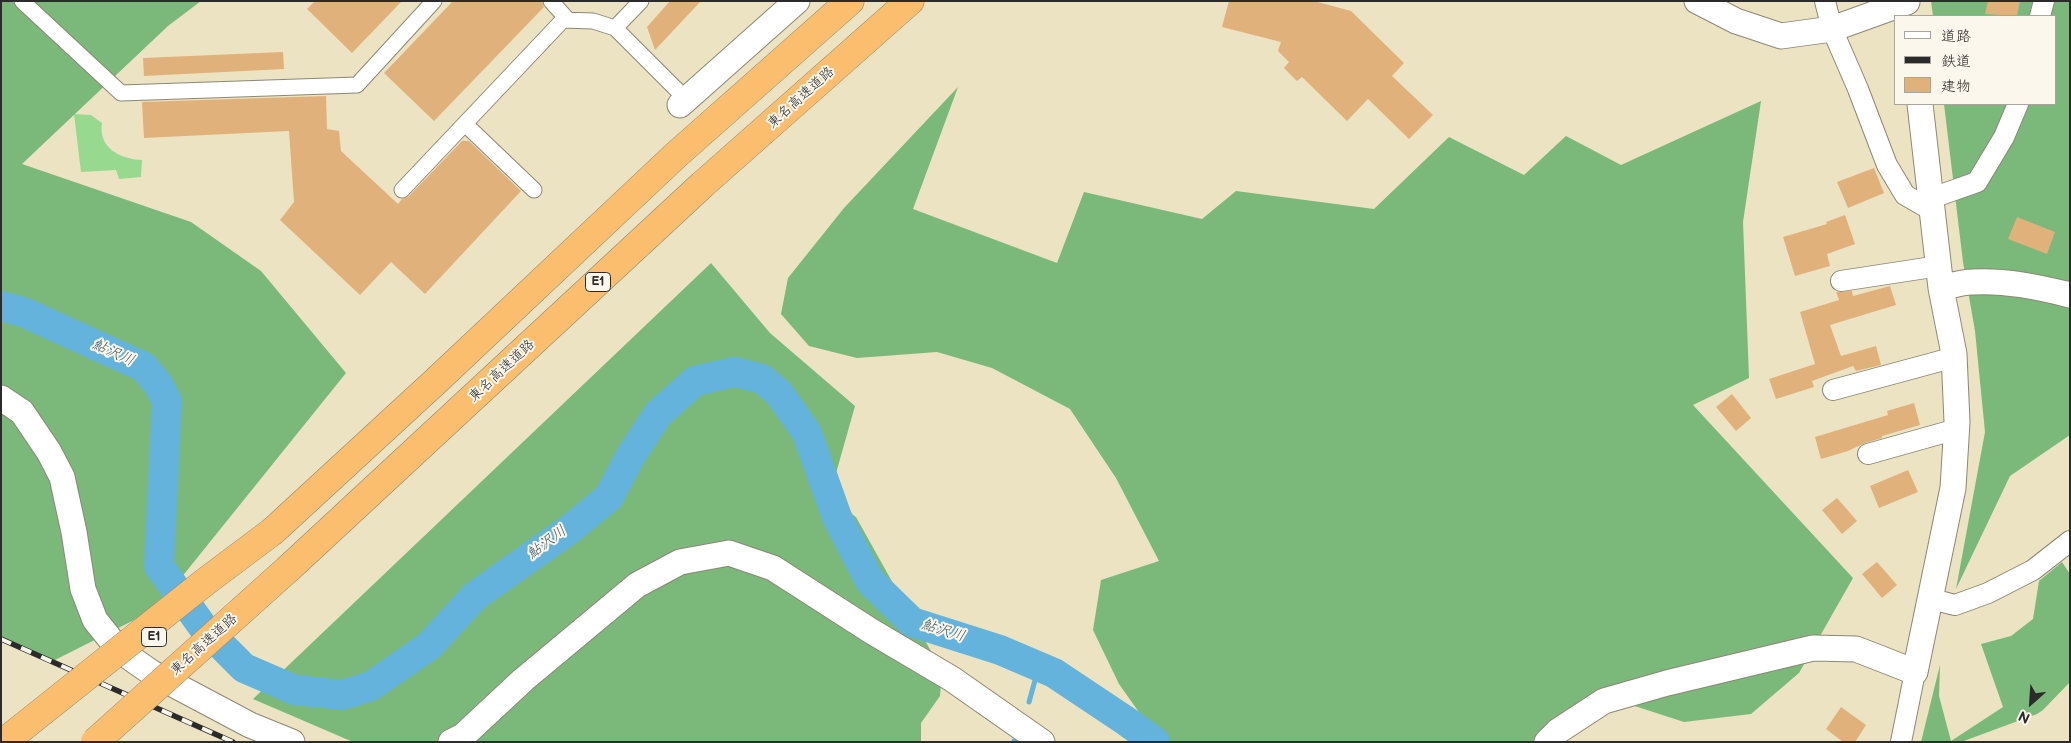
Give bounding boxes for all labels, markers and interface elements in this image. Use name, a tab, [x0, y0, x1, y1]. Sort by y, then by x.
legend	[1894, 15, 2056, 105]
text: 道路	[1941, 27, 1971, 46]
text: 鉄道	[1941, 52, 1971, 71]
street label: 東名高速道路	[764, 64, 838, 132]
text: 建物	[1941, 77, 1971, 96]
road number: E1	[586, 272, 610, 292]
water label: 鮎沢川	[89, 336, 137, 370]
street label: 東名高速道路	[466, 336, 538, 406]
water label: 鮎沢川	[524, 522, 570, 564]
street label: 東名高速道路	[167, 611, 241, 679]
water label: 鮎沢川	[919, 616, 967, 646]
road number: E1	[142, 628, 166, 646]
north arrow	[2006, 678, 2056, 728]
text: N	[2016, 707, 2033, 727]

